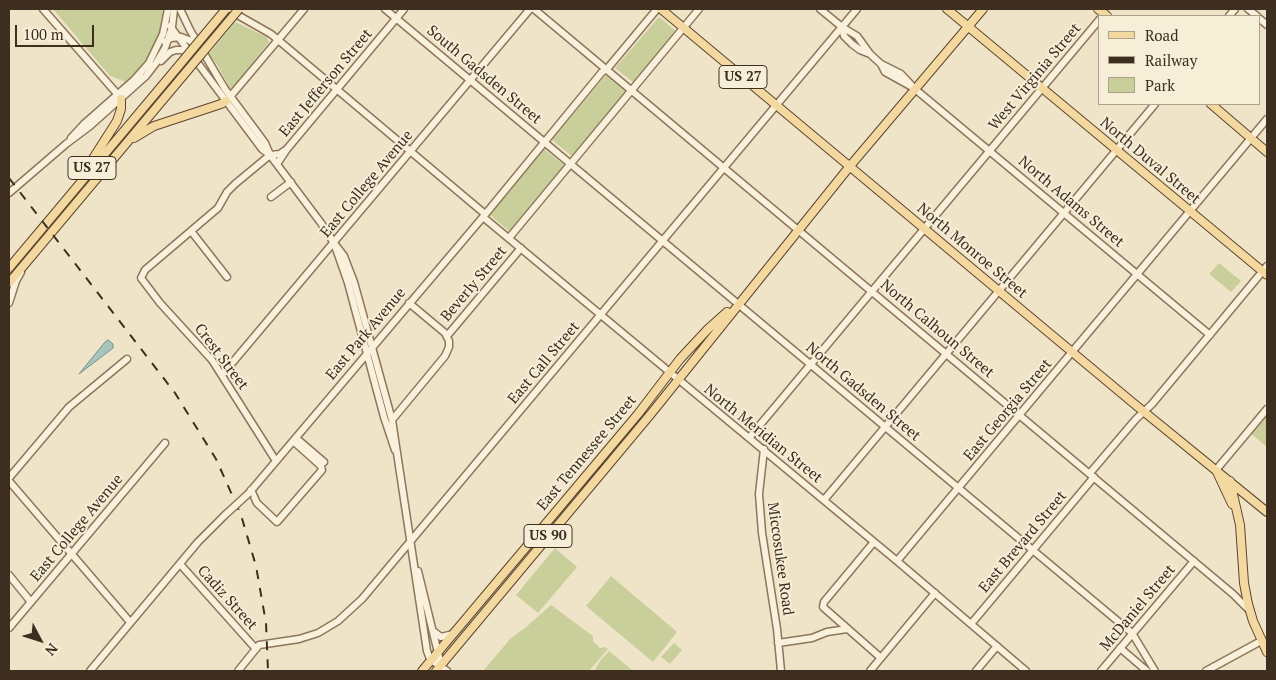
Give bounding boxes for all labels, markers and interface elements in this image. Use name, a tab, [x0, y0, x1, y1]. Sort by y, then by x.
scale bar	[18, 15, 96, 47]
legend	[1098, 15, 1261, 105]
street label: West Virginia Street	[985, 20, 1085, 134]
street label: South Gadsden Street	[423, 22, 545, 128]
text: 100 m	[23, 24, 64, 44]
street label: East Jefferson Street	[276, 25, 376, 141]
text: Road	[1145, 25, 1178, 45]
text: Railway	[1145, 50, 1197, 70]
road number: US 27	[719, 66, 767, 88]
text: Park	[1145, 75, 1175, 95]
street label: North Duval Street	[1096, 114, 1204, 208]
street label: East College Avenue	[317, 127, 417, 241]
street label: North Adams Street	[1015, 153, 1127, 251]
road number: US 27	[68, 156, 116, 180]
street label: North Monroe Street	[913, 200, 1031, 302]
street label: Beverly Street	[437, 243, 511, 325]
street label: North Calhoun Street	[876, 276, 998, 382]
street label: East Park Avenue	[322, 284, 410, 384]
street label: East Call Street	[504, 318, 584, 408]
street label: Crest Street	[190, 320, 252, 394]
street label: North Gadsden Street	[802, 339, 924, 445]
street label: East Georgia Street	[960, 355, 1056, 465]
street label: North Meridian Street	[700, 381, 826, 487]
street label: East Tennessee Street	[534, 392, 640, 514]
street label: East College Avenue	[27, 471, 127, 585]
street label: East Brevard Street	[975, 487, 1071, 597]
street label: Miccosukee Road	[763, 501, 797, 617]
road number: US 90	[524, 524, 572, 548]
street label: McDaniel Street	[1097, 561, 1179, 655]
street label: Cadiz Street	[193, 562, 261, 634]
north arrow	[15, 615, 65, 665]
text: N	[41, 640, 63, 660]

